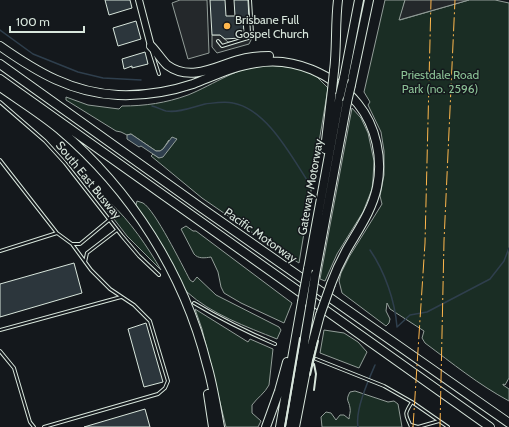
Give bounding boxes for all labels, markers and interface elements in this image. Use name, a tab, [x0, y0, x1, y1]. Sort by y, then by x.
scale bar	[10, 8, 84, 34]
place label: Brisbane Full Gospel Church	[235, 12, 309, 41]
text: 100 m	[16, 14, 50, 29]
marker: Brisbane Full Gospel Church	[222, 21, 232, 31]
park label: Priestdale Road Park (no. 2596)	[401, 67, 479, 96]
street label: South East Busway	[53, 138, 125, 222]
street label: Gateway Motorway	[294, 138, 326, 236]
street label: Pacific Motorway	[222, 204, 300, 266]

